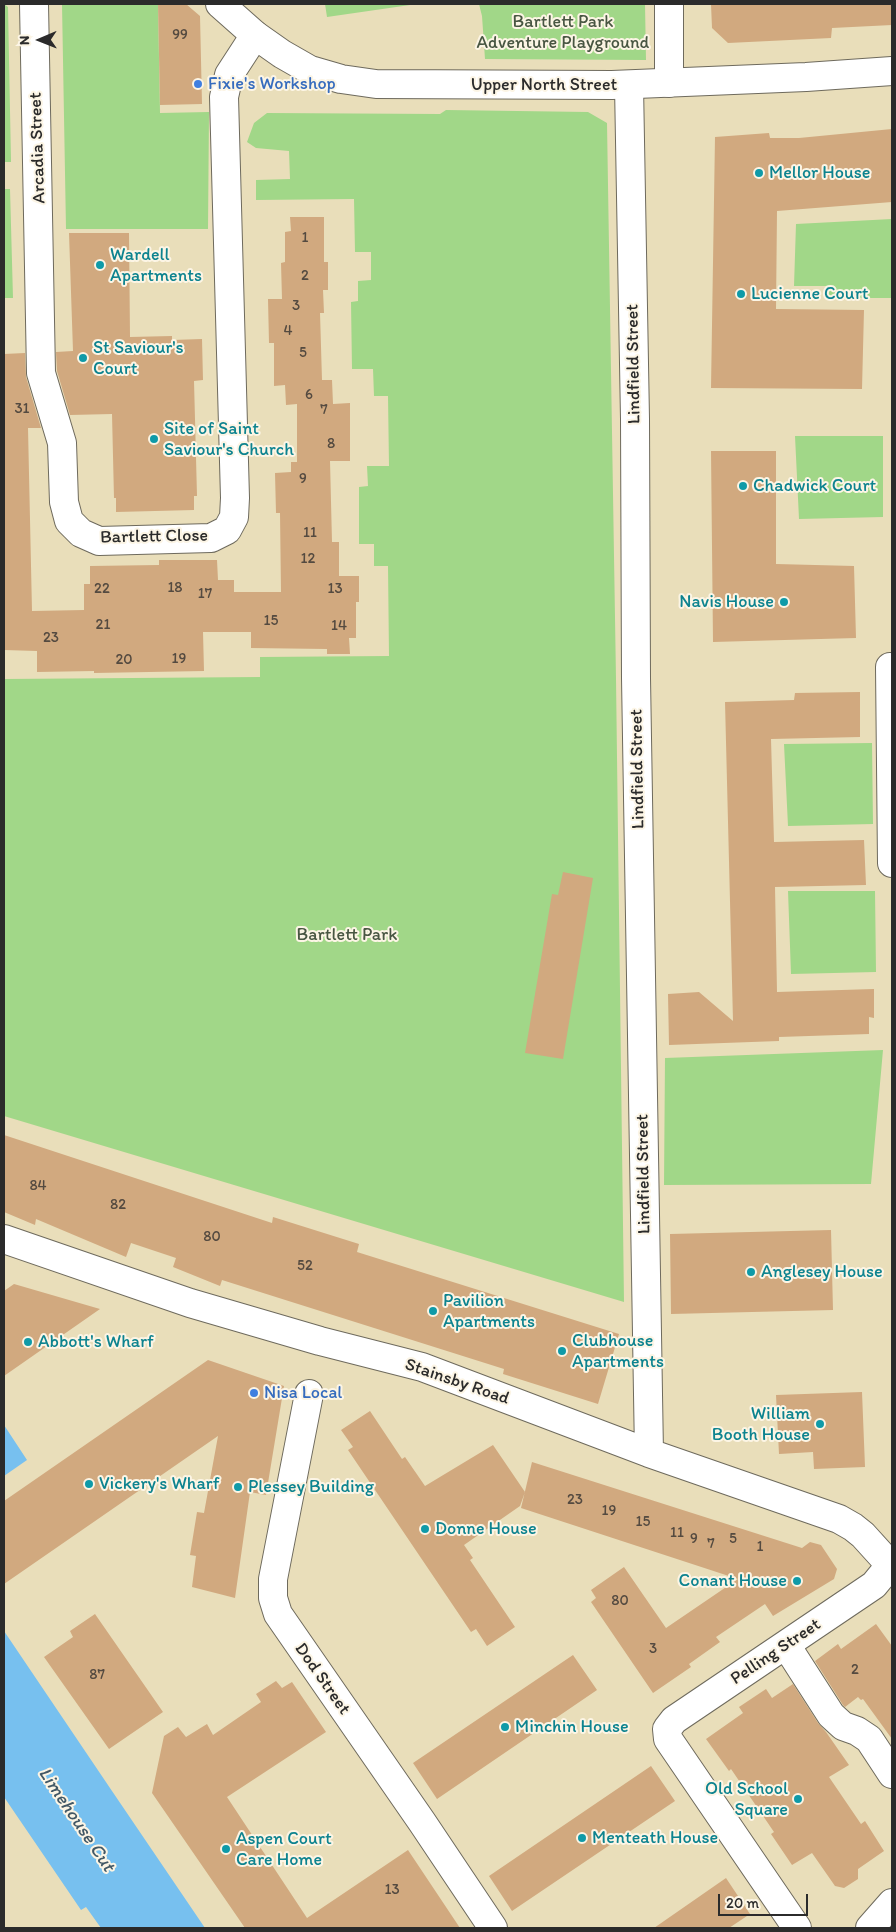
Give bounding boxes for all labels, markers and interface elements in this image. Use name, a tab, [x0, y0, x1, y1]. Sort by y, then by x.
park label: Bartlett Park Adventure Playground	[477, 11, 649, 54]
north arrow	[15, 15, 65, 65]
house number: 99	[172, 26, 188, 44]
text: N	[16, 35, 33, 45]
place label: Fixie's Workshop	[208, 73, 336, 95]
street label: Upper North Street	[471, 74, 617, 96]
marker: Fixie's Workshop	[192, 78, 204, 90]
street label: Arcadia Street	[25, 92, 51, 204]
place label: Mellor House	[769, 162, 870, 184]
marker: Mellor House	[753, 167, 765, 179]
house number: 1	[302, 229, 308, 247]
place label: Wardell Apartments	[110, 244, 202, 286]
marker: Wardell Apartments	[94, 259, 106, 271]
house number: 2	[301, 267, 309, 285]
place label: Lucienne Court	[751, 283, 869, 305]
marker: Lucienne Court	[735, 288, 747, 300]
house number: 3	[292, 297, 300, 315]
street label: Lindfield Street	[622, 304, 646, 424]
house number: 4	[283, 322, 293, 340]
place label: St Saviour's Court	[93, 337, 184, 379]
house number: 5	[299, 344, 307, 362]
marker: St Saviour's Court	[77, 352, 89, 364]
house number: 6	[305, 386, 313, 404]
house number: 31	[14, 400, 30, 418]
house number: 7	[320, 401, 328, 419]
place label: Site of Saint Saviour's Church	[164, 418, 294, 460]
marker: Site of Saint Saviour's Church	[148, 433, 160, 445]
house number: 8	[327, 435, 335, 453]
house number: 9	[299, 470, 307, 488]
place label: Chadwick Court	[753, 475, 876, 497]
marker: Chadwick Court	[737, 480, 749, 492]
house number: 11	[303, 524, 317, 542]
street label: Bartlett Close	[100, 525, 208, 549]
house number: 12	[301, 550, 315, 568]
house number: 18	[167, 579, 183, 597]
house number: 22	[94, 580, 110, 598]
house number: 13	[327, 580, 343, 598]
house number: 17	[198, 585, 212, 603]
place label: Navis House	[679, 591, 774, 613]
marker: Navis House	[778, 596, 790, 608]
house number: 15	[264, 612, 278, 630]
house number: 21	[96, 616, 110, 634]
house number: 14	[331, 617, 347, 635]
house number: 23	[43, 629, 59, 647]
house number: 19	[172, 650, 186, 668]
house number: 20	[115, 651, 133, 669]
street label: Lindfield Street	[626, 709, 650, 829]
park label: Bartlett Park	[297, 924, 397, 946]
street label: Lindfield Street	[632, 1114, 656, 1234]
house number: 84	[29, 1177, 47, 1195]
house number: 82	[110, 1196, 126, 1214]
house number: 80	[203, 1228, 221, 1246]
house number: 52	[297, 1257, 313, 1275]
place label: Anglesey House	[761, 1261, 883, 1283]
marker: Anglesey House	[745, 1266, 757, 1278]
place label: Pavilion Apartments	[443, 1290, 535, 1332]
marker: Pavilion Apartments	[427, 1305, 439, 1317]
place label: Clubhouse Apartments	[572, 1330, 664, 1372]
place label: Abbott's Wharf	[38, 1331, 154, 1353]
marker: Abbott's Wharf	[22, 1336, 34, 1348]
marker: Clubhouse Apartments	[556, 1345, 568, 1357]
street label: Stainsby Road	[402, 1354, 512, 1410]
place label: Nisa Local	[264, 1382, 342, 1404]
marker: Nisa Local	[248, 1387, 260, 1399]
place label: William Booth House	[712, 1403, 810, 1446]
marker: William Booth House	[814, 1418, 826, 1430]
place label: Vickery's Wharf	[99, 1473, 219, 1495]
place label: Plessey Building	[248, 1476, 374, 1498]
marker: Vickery's Wharf	[83, 1478, 95, 1490]
marker: Plessey Building	[232, 1481, 244, 1493]
house number: 23	[567, 1491, 583, 1509]
house number: 19	[602, 1502, 616, 1520]
house number: 15	[636, 1513, 650, 1531]
place label: Donne House	[435, 1518, 537, 1540]
marker: Donne House	[419, 1523, 431, 1535]
house number: 11	[670, 1524, 684, 1542]
house number: 9	[690, 1530, 698, 1548]
house number: 5	[729, 1530, 737, 1548]
house number: 7	[707, 1535, 715, 1553]
house number: 1	[757, 1538, 763, 1556]
place label: Conant House	[679, 1570, 787, 1592]
marker: Conant House	[791, 1575, 803, 1587]
house number: 80	[611, 1592, 629, 1610]
street label: Pelling Street	[727, 1614, 825, 1690]
street label: Dod Street	[289, 1639, 355, 1719]
house number: 3	[649, 1640, 657, 1658]
house number: 2	[851, 1661, 859, 1679]
house number: 87	[89, 1666, 105, 1684]
place label: Minchin House	[515, 1716, 629, 1738]
marker: Minchin House	[499, 1721, 511, 1733]
water label: Limehouse Cut	[33, 1764, 119, 1876]
place label: Old School Square	[705, 1778, 788, 1820]
marker: Old School Square	[792, 1793, 804, 1805]
place label: Menteath House	[592, 1827, 718, 1849]
place label: Aspen Court Care Home	[236, 1828, 332, 1870]
marker: Menteath House	[576, 1832, 588, 1844]
marker: Aspen Court Care Home	[220, 1843, 232, 1855]
house number: 13	[384, 1881, 400, 1899]
scale bar	[721, 1884, 811, 1916]
text: 20 m	[726, 1894, 759, 1912]

